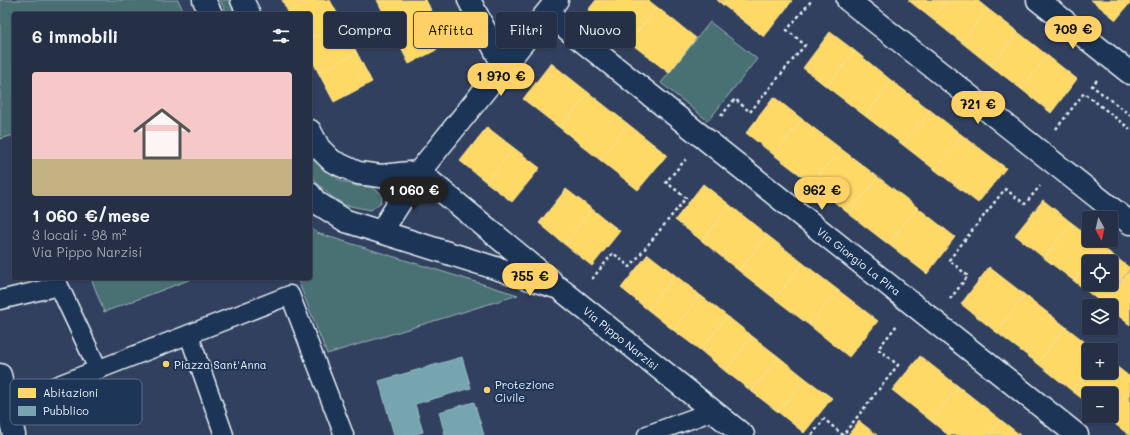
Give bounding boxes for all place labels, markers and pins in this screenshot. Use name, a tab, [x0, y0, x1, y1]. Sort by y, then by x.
pin: 709 €	[1045, 16, 1101, 50]
pin: 1 970 €	[464, 63, 538, 97]
pin: 721 €	[950, 91, 1006, 125]
pin: 1 060 €	[377, 177, 451, 211]
pin: 962 €	[794, 177, 850, 211]
pin: 755 €	[502, 263, 558, 297]
place label: Piazza Sant'Anna	[174, 357, 267, 372]
marker: Piazza Sant'Anna	[161, 359, 171, 369]
place label: Protezione Civile	[495, 377, 555, 405]
marker: Protezione Civile	[482, 385, 492, 395]

